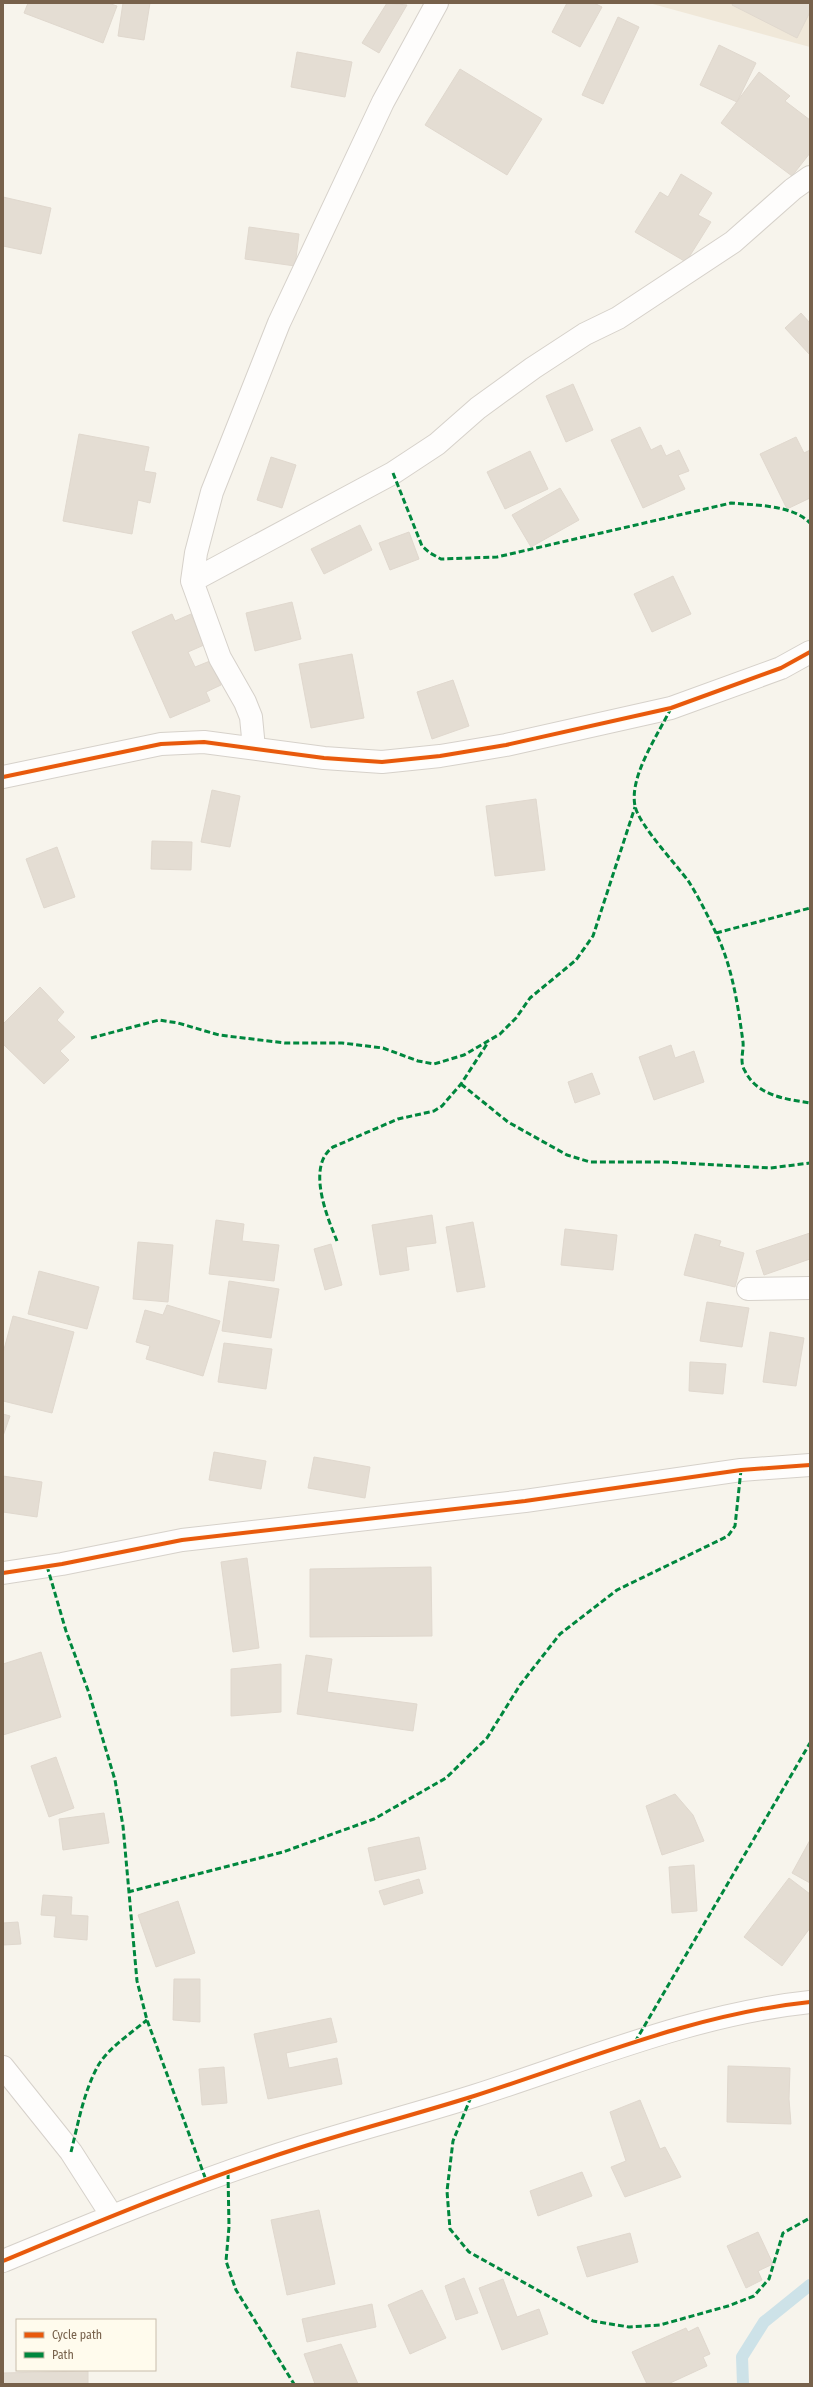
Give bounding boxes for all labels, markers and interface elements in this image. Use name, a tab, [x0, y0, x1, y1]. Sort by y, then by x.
legend	[16, 2319, 156, 2371]
text: Cycle path	[52, 2328, 102, 2342]
text: Path	[52, 2348, 74, 2362]

